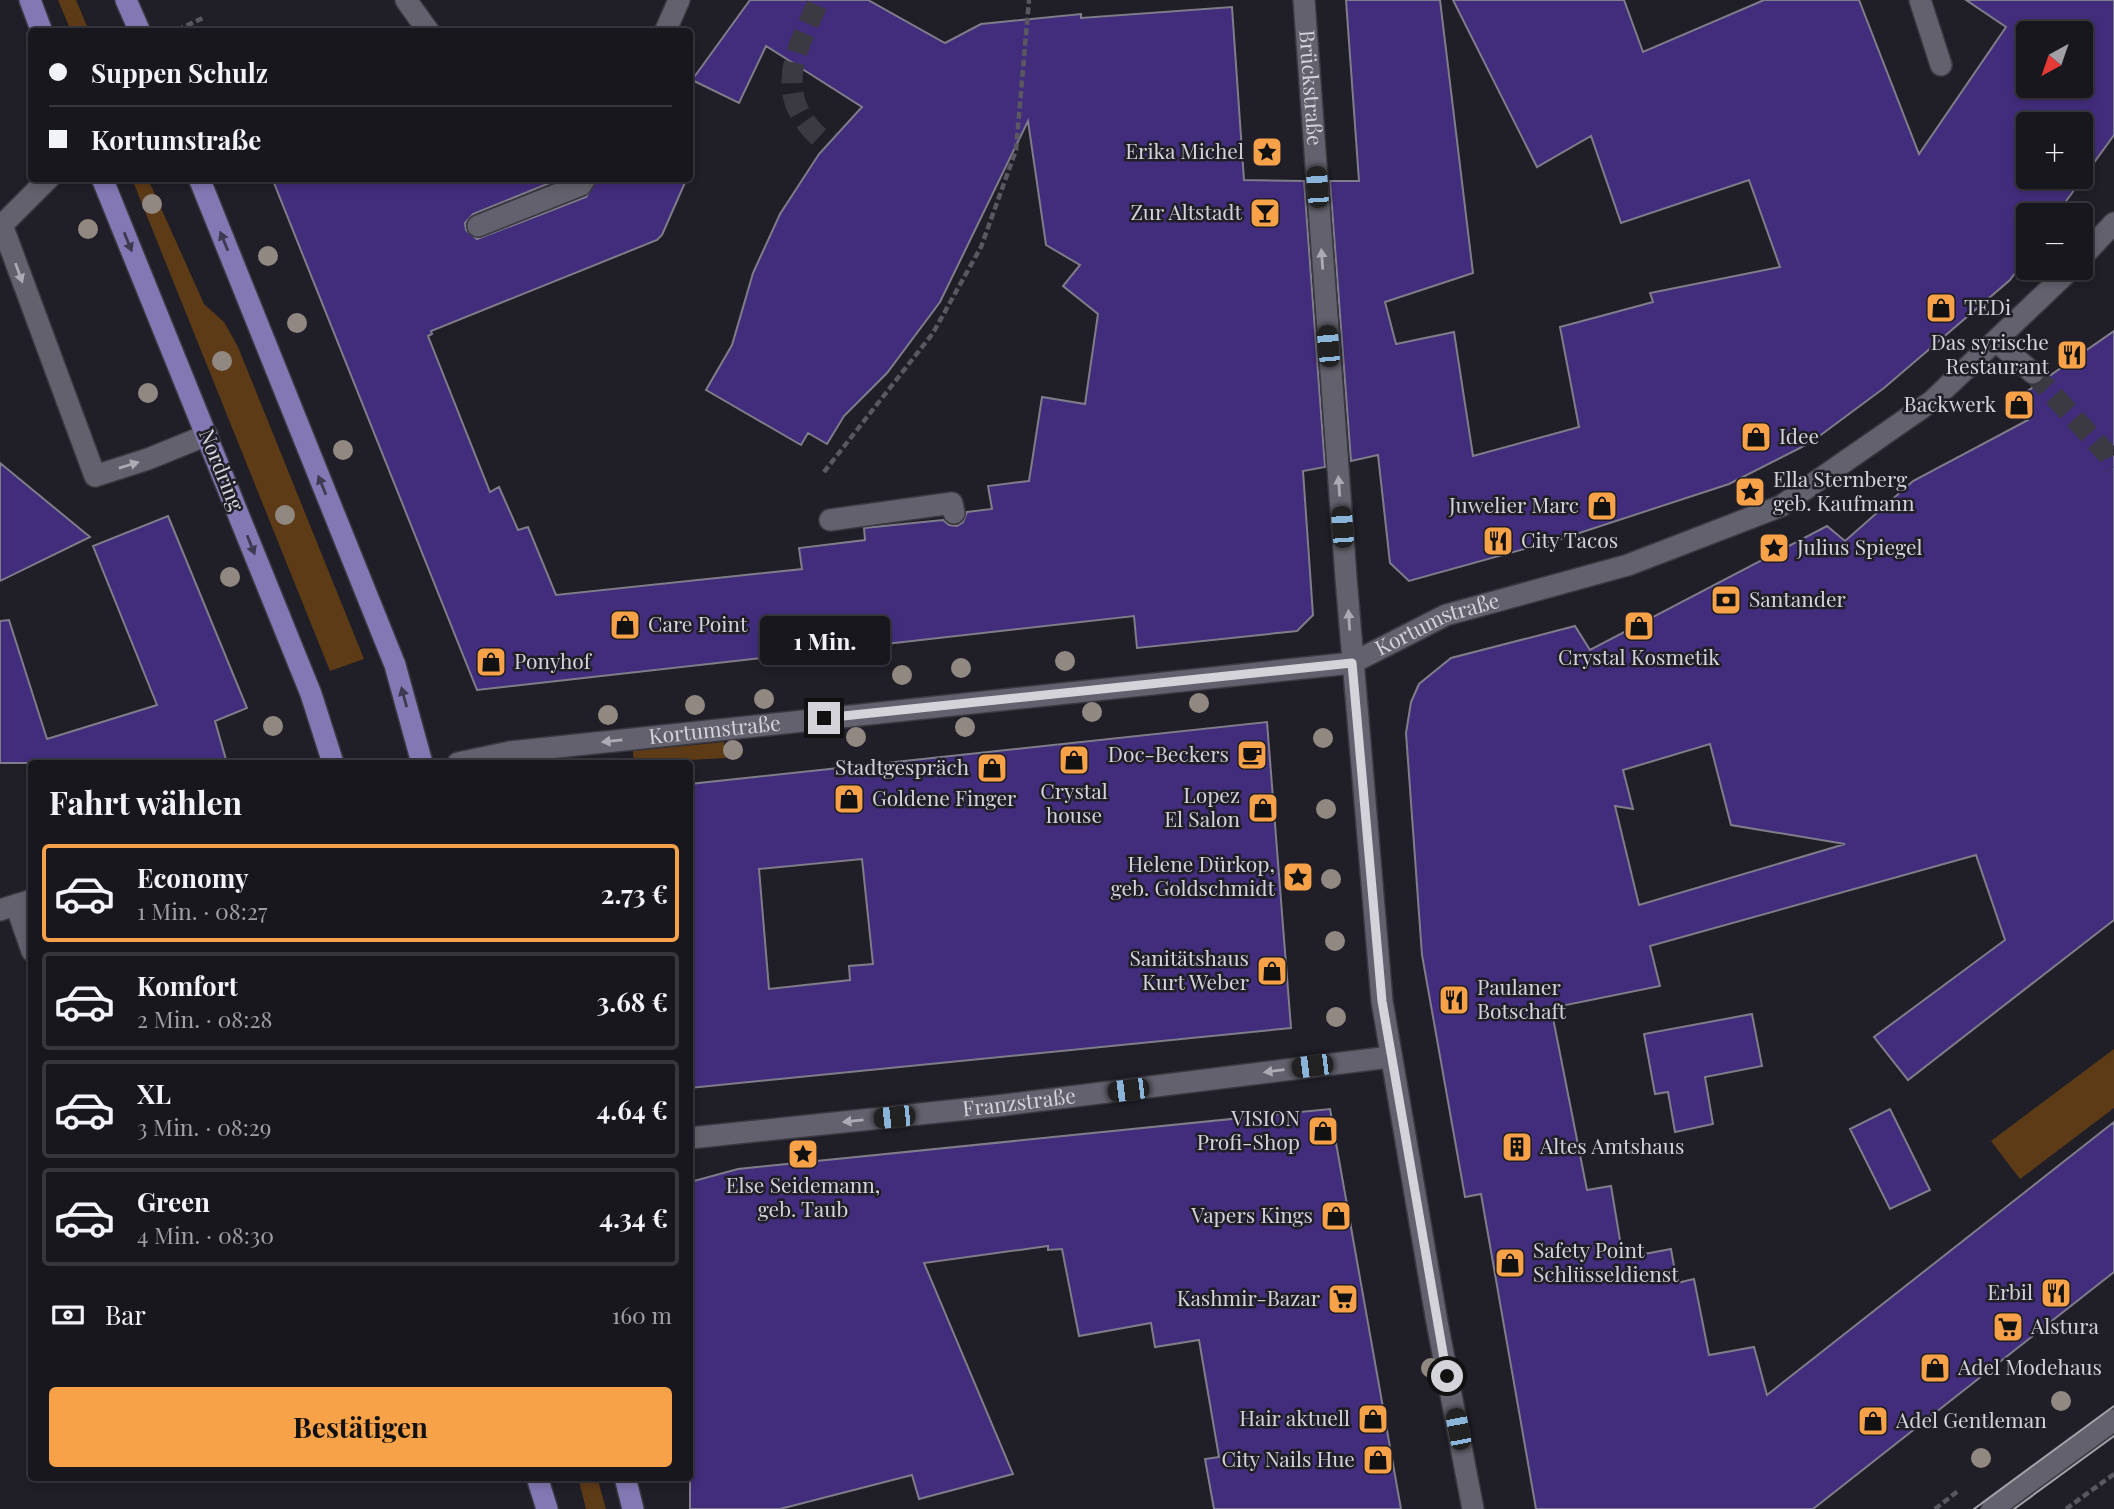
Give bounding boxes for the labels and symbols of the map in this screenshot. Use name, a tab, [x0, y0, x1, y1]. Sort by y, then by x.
north arrow	[2016, 21, 2093, 98]
street label: Brückstraße	[1294, 29, 1331, 146]
place icon: Erika Michel	[1250, 135, 1284, 169]
place label: Erika Michel	[1125, 136, 1244, 164]
car	[1306, 165, 1329, 209]
bar icon: Zur Altstadt	[1248, 196, 1282, 230]
place label: Zur Altstadt	[1130, 197, 1243, 225]
one-way arrow	[219, 230, 230, 251]
one-way arrow	[123, 231, 134, 252]
one-way arrow	[1316, 248, 1327, 270]
one-way arrow	[14, 262, 25, 283]
shop icon: TEDi	[1924, 291, 1958, 325]
place label: TEDi	[1964, 292, 2011, 320]
car	[1316, 324, 1341, 368]
place label: Das syrische Restaurant	[1931, 327, 2050, 379]
restaurant icon: Das syrische Restaurant	[2055, 338, 2089, 372]
shop icon: Backwerk	[2002, 388, 2036, 422]
place label: Backwerk	[1904, 389, 1996, 417]
shop icon: Idee	[1739, 420, 1773, 454]
place label: Idee	[1779, 421, 1819, 449]
street label: Nordring	[194, 424, 252, 514]
one-way arrow	[119, 460, 140, 470]
place label: Ella Sternberg geb. Kaufmann	[1773, 464, 1915, 516]
one-way arrow	[317, 474, 328, 495]
one-way arrow	[1333, 475, 1344, 497]
place icon: Ella Sternberg geb. Kaufmann	[1733, 475, 1767, 509]
shop icon: Juwelier Marc	[1585, 489, 1619, 523]
place label: Juwelier Marc	[1448, 490, 1579, 518]
car	[1331, 505, 1354, 549]
restaurant icon: City Tacos	[1481, 524, 1515, 558]
place label: City Tacos	[1521, 525, 1618, 553]
place icon: Julius Spiegel	[1757, 531, 1791, 565]
place label: Julius Spiegel	[1796, 532, 1923, 560]
one-way arrow	[245, 534, 256, 555]
bank icon: Santander	[1709, 583, 1743, 617]
place label: Santander	[1749, 584, 1847, 612]
street label: Kortumstraße	[1370, 585, 1502, 661]
shop icon: Care Point	[608, 608, 642, 642]
place label: Care Point	[648, 609, 748, 637]
one-way arrow	[1343, 609, 1354, 631]
shop icon: Crystal Kosmetik	[1622, 609, 1656, 643]
callout: 1 Min.	[759, 616, 889, 666]
place label: Crystal Kosmetik	[1558, 642, 1720, 670]
shop icon: Ponyhof	[474, 645, 508, 679]
place label: Ponyhof	[514, 646, 593, 674]
one-way arrow	[398, 686, 408, 707]
route end	[808, 702, 840, 734]
street label: Kortumstraße	[647, 707, 782, 749]
one-way arrow	[601, 736, 623, 747]
cafe icon: Doc-Beckers	[1235, 738, 1269, 772]
place label: Doc-Beckers	[1108, 739, 1229, 767]
shop icon: Crystal house	[1057, 743, 1091, 777]
shop icon: Stadtgespräch	[975, 751, 1009, 785]
place label: Stadtgespräch	[835, 752, 970, 780]
place label: Crystal house	[1040, 776, 1108, 828]
place label: Lopez El Salon	[1164, 780, 1240, 832]
shop icon: Goldene Finger	[832, 782, 866, 816]
place label: Goldene Finger	[872, 783, 1017, 811]
shop icon: Lopez El Salon	[1246, 791, 1280, 825]
place label: Helene Dürkop, geb. Goldschmidt	[1111, 849, 1276, 901]
place icon: Helene Dürkop, geb. Goldschmidt	[1281, 860, 1315, 894]
place label: Sanitätshaus Kurt Weber	[1129, 943, 1250, 995]
shop icon: Sanitätshaus Kurt Weber	[1255, 954, 1289, 988]
place label: Paulaner Botschaft	[1477, 972, 1566, 1024]
restaurant icon: Paulaner Botschaft	[1437, 983, 1471, 1017]
car	[1290, 1053, 1335, 1079]
one-way arrow	[1263, 1066, 1285, 1077]
car	[1106, 1077, 1151, 1103]
street label: Franzstraße	[961, 1080, 1077, 1121]
place label: VISION Profi-Shop	[1197, 1103, 1300, 1155]
car	[873, 1104, 916, 1130]
shop icon: VISION Profi-Shop	[1306, 1114, 1340, 1148]
one-way arrow	[842, 1116, 864, 1127]
building icon: Altes Amtshaus	[1500, 1130, 1534, 1164]
place label: Altes Amtshaus	[1539, 1131, 1684, 1159]
place icon: Else Seidemann, geb. Taub	[786, 1137, 820, 1171]
place label: Else Seidemann, geb. Taub	[726, 1170, 880, 1222]
shop icon: Vapers Kings	[1319, 1199, 1353, 1233]
place label: Vapers Kings	[1190, 1200, 1313, 1228]
place label: Safety Point Schlüsseldienst	[1533, 1235, 1679, 1287]
shop icon: Safety Point Schlüsseldienst	[1493, 1246, 1527, 1280]
restaurant icon: Erbil	[2039, 1276, 2073, 1310]
place label: Erbil	[1987, 1277, 2033, 1305]
supermarket icon: Kashmir-Bazar	[1326, 1282, 1360, 1316]
place label: Kashmir-Bazar	[1177, 1283, 1321, 1311]
supermarket icon: Alstura	[1991, 1310, 2025, 1344]
place label: Alstura	[2030, 1311, 2100, 1339]
shop icon: Adel Modehaus	[1918, 1351, 1952, 1385]
place label: Adel Modehaus	[1957, 1352, 2102, 1380]
route start	[1431, 1360, 1463, 1392]
shop icon: Hair aktuell	[1356, 1402, 1390, 1436]
place label: Hair aktuell	[1239, 1403, 1350, 1431]
shop icon: Adel Gentleman	[1856, 1404, 1890, 1438]
place label: Adel Gentleman	[1895, 1405, 2047, 1433]
car	[1444, 1406, 1473, 1452]
shop icon: City Nails Hue	[1361, 1443, 1395, 1477]
place label: City Nails Hue	[1222, 1444, 1355, 1472]

